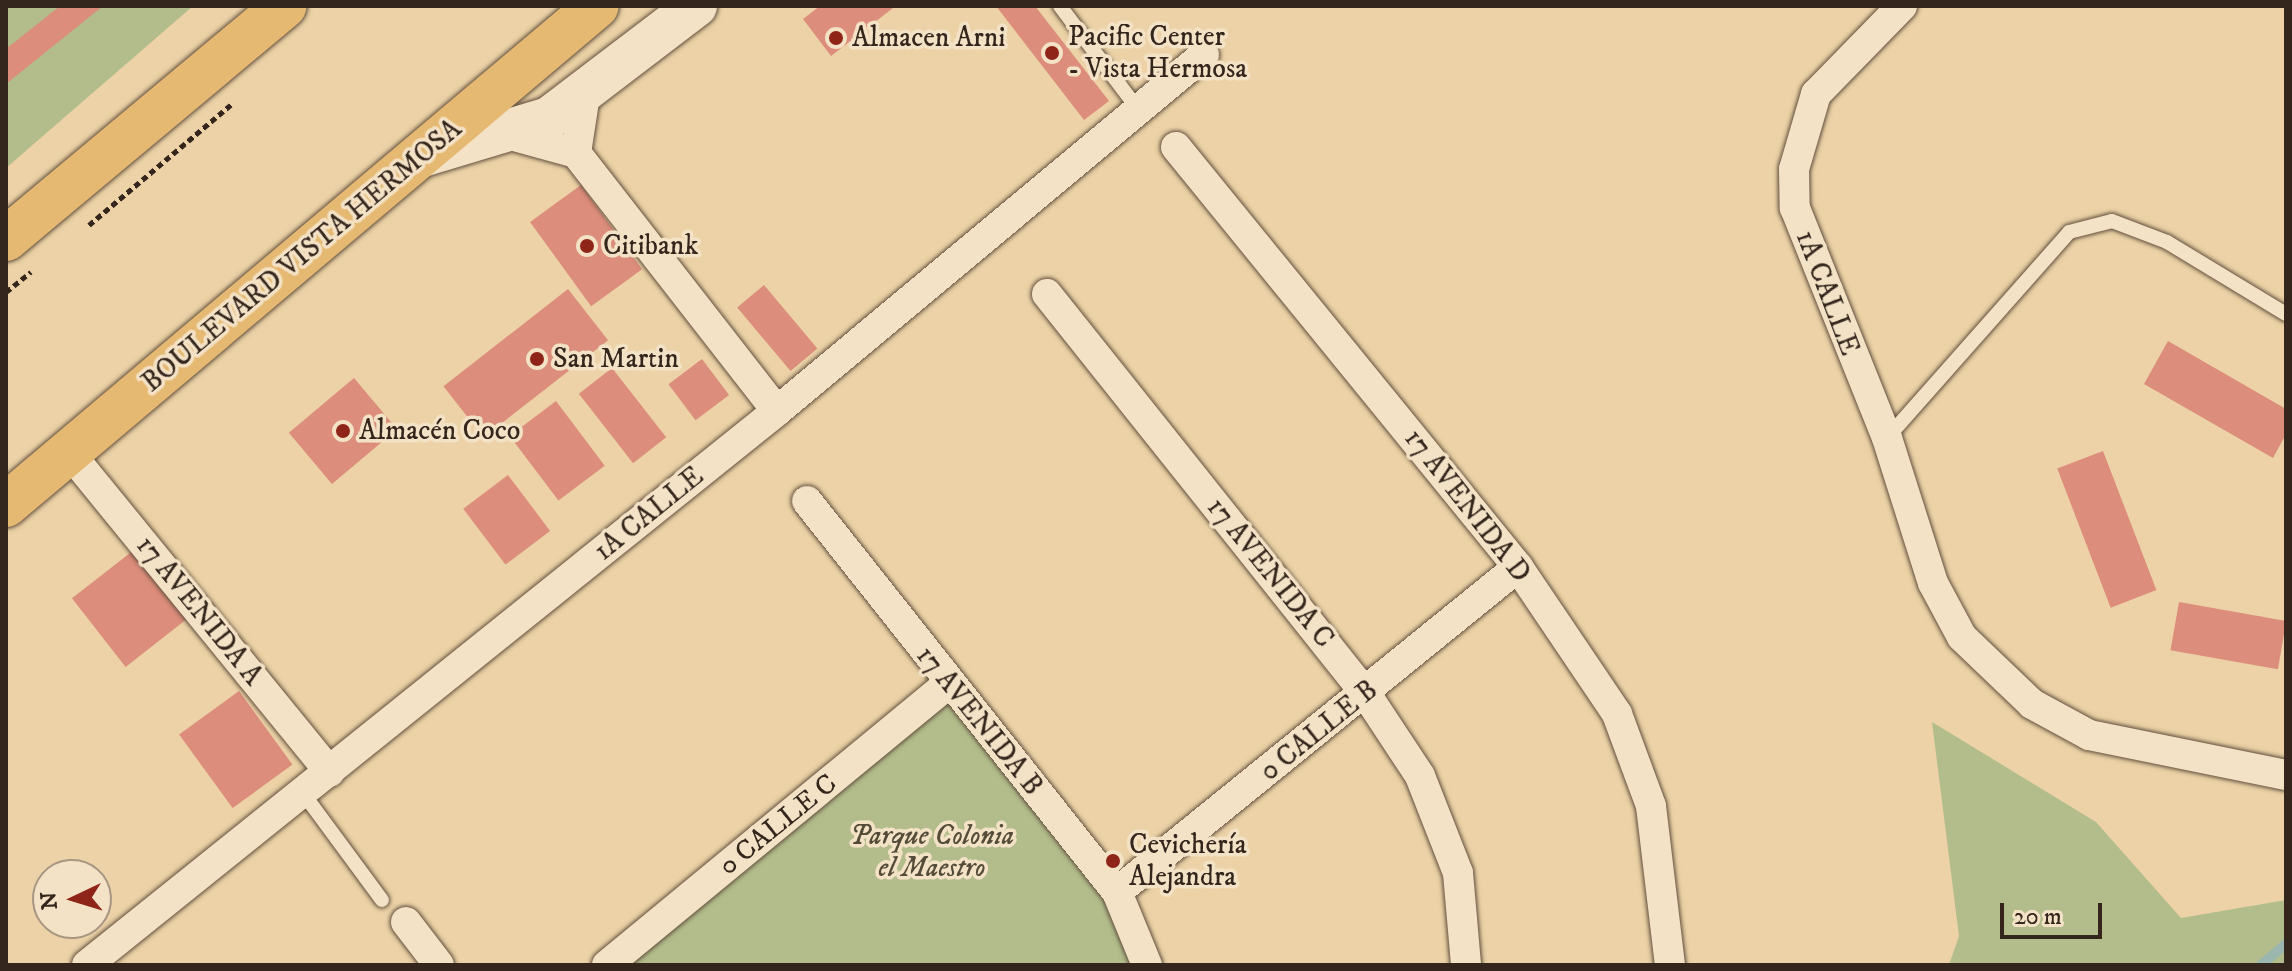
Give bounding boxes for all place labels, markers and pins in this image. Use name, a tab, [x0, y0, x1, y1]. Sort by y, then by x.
place label: Pacific Center - Vista Hermosa	[1068, 20, 1247, 86]
place label: Almacen Arni	[852, 21, 1006, 55]
marker: Almacen Arni	[827, 29, 845, 47]
marker: Pacific Center - Vista Hermosa	[1043, 44, 1061, 62]
place label: Citibank	[603, 229, 698, 263]
marker: Citibank	[578, 237, 596, 255]
place label: San Martin	[553, 342, 679, 376]
marker: San Martin	[528, 350, 546, 368]
place label: Almacén Coco	[359, 414, 520, 448]
marker: Almacén Coco	[334, 422, 352, 440]
place label: Cevichería Alejandra	[1129, 828, 1247, 894]
marker: Cevichería Alejandra	[1104, 852, 1122, 870]

